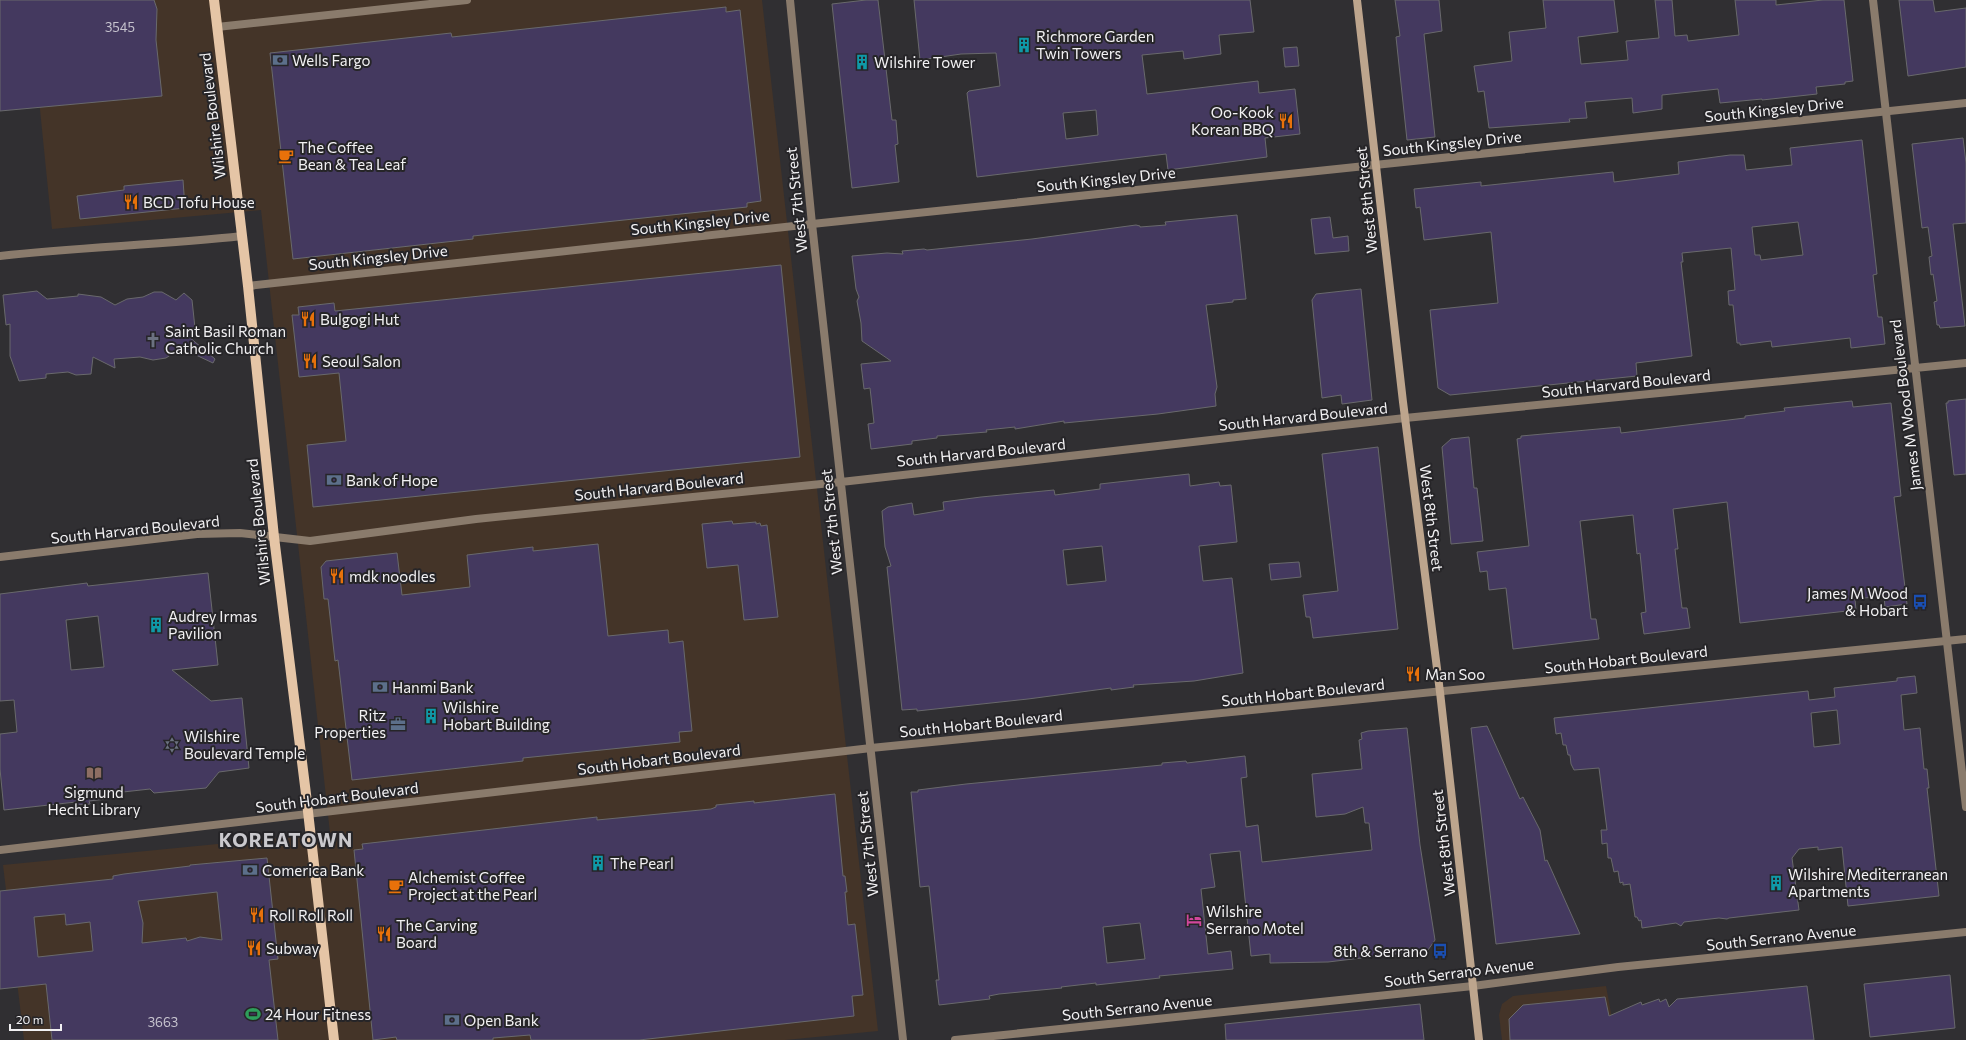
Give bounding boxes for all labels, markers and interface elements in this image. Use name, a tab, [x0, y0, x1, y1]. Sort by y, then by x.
house number: 3545	[105, 19, 135, 35]
place label: Richmore Garden Twin Towers	[1036, 27, 1154, 62]
building icon: Richmore Garden Twin Towers	[1015, 36, 1033, 54]
bank icon: Wells Fargo	[271, 51, 289, 69]
place label: Wells Fargo	[292, 51, 371, 69]
street label: Wilshire Boulevard	[195, 52, 229, 180]
building icon: Wilshire Tower	[853, 53, 871, 71]
place label: Wilshire Tower	[874, 53, 976, 71]
street label: South Kingsley Drive	[1704, 93, 1844, 125]
place label: Oo-Kook Korean BBQ	[1191, 103, 1274, 138]
restaurant icon: Oo-Kook Korean BBQ	[1277, 112, 1295, 130]
street label: South Kingsley Drive	[1382, 127, 1522, 159]
place label: The Coffee Bean & Tea Leaf	[298, 138, 406, 173]
street label: West 7th Street	[782, 146, 810, 254]
street label: West 8th Street	[1351, 146, 1381, 254]
cafe icon: The Coffee Bean & Tea Leaf	[277, 147, 295, 165]
street label: South Kingsley Drive	[1036, 163, 1176, 195]
restaurant icon: BCD Tofu House	[122, 193, 140, 211]
place label: BCD Tofu House	[143, 193, 255, 211]
street label: South Kingsley Drive	[630, 206, 770, 238]
street label: South Kingsley Drive	[308, 241, 448, 273]
restaurant icon: Bulgogi Hut	[299, 310, 317, 328]
place label: Bulgogi Hut	[320, 310, 399, 328]
street label: James M Wood Boulevard	[1886, 318, 1924, 492]
place label: Saint Basil Roman Catholic Church	[165, 322, 286, 357]
church icon: Saint Basil Roman Catholic Church	[144, 331, 162, 349]
restaurant icon: Seoul Salon	[301, 352, 319, 370]
place label: Seoul Salon	[322, 352, 401, 370]
street label: South Harvard Boulevard	[1541, 365, 1711, 401]
street label: South Harvard Boulevard	[1218, 398, 1388, 434]
street label: South Harvard Boulevard	[896, 434, 1066, 470]
street label: Wilshire Boulevard	[242, 458, 274, 586]
street label: West 8th Street	[1417, 464, 1447, 572]
street label: South Harvard Boulevard	[574, 468, 744, 504]
street label: West 7th Street	[817, 468, 845, 576]
bank icon: Bank of Hope	[325, 471, 343, 489]
place label: Bank of Hope	[346, 471, 438, 489]
street label: South Harvard Boulevard	[50, 511, 220, 547]
restaurant icon: mdk noodles	[328, 567, 346, 585]
place label: mdk noodles	[349, 567, 436, 585]
place label: James M Wood & Hobart	[1807, 584, 1908, 619]
bus stop icon: James M Wood & Hobart	[1911, 593, 1929, 611]
place label: Audrey Irmas Pavilion	[168, 607, 257, 642]
building icon: Audrey Irmas Pavilion	[147, 616, 165, 634]
street label: South Hobart Boulevard	[1543, 641, 1709, 677]
restaurant icon: Man Soo	[1404, 665, 1422, 683]
place label: Man Soo	[1425, 665, 1485, 683]
street label: South Hobart Boulevard	[1220, 674, 1386, 710]
bank icon: Hanmi Bank	[371, 678, 389, 696]
place label: Hanmi Bank	[392, 678, 474, 696]
place label: Wilshire Hobart Building	[443, 698, 550, 733]
street label: South Hobart Boulevard	[898, 705, 1064, 741]
place label: Ritz Properties	[314, 706, 386, 741]
building icon: Wilshire Hobart Building	[422, 707, 440, 725]
office icon: Ritz Properties	[389, 715, 407, 733]
place label: Wilshire Boulevard Temple	[184, 727, 305, 762]
synagogue icon: Wilshire Boulevard Temple	[163, 736, 181, 754]
street label: South Hobart Boulevard	[576, 740, 742, 778]
library icon: Sigmund Hecht Library	[85, 764, 103, 782]
street label: South Hobart Boulevard	[254, 778, 420, 816]
place label: Sigmund Hecht Library	[48, 783, 141, 818]
street label: West 8th Street	[1428, 789, 1458, 897]
street label: West 7th Street	[853, 790, 881, 898]
district label: KOREATOWN	[219, 828, 353, 851]
building icon: The Pearl	[589, 854, 607, 872]
place label: The Pearl	[610, 854, 674, 872]
bank icon: Comerica Bank	[241, 861, 259, 879]
place label: Comerica Bank	[262, 861, 364, 879]
place label: Wilshire Mediterranean Apartments	[1788, 865, 1948, 900]
place label: Alchemist Coffee Project at the Pearl	[408, 868, 537, 903]
building icon: Wilshire Mediterranean Apartments	[1767, 874, 1785, 892]
cafe icon: Alchemist Coffee Project at the Pearl	[387, 877, 405, 895]
place label: Wilshire Serrano Motel	[1206, 902, 1304, 937]
restaurant icon: Roll Roll Roll	[248, 906, 266, 924]
place label: Roll Roll Roll	[269, 906, 353, 924]
hotel icon: Wilshire Serrano Motel	[1185, 911, 1203, 929]
place label: The Carving Board	[396, 916, 477, 951]
street label: South Serrano Avenue	[1705, 920, 1857, 954]
restaurant icon: The Carving Board	[375, 925, 393, 943]
restaurant icon: Subway	[245, 939, 263, 957]
place label: Subway	[266, 939, 319, 957]
place label: 8th & Serrano	[1333, 942, 1428, 960]
bus stop icon: 8th & Serrano	[1431, 942, 1449, 960]
street label: South Serrano Avenue	[1383, 954, 1535, 990]
street label: South Serrano Avenue	[1061, 990, 1213, 1024]
sports icon: 24 Hour Fitness	[244, 1005, 262, 1023]
place label: 24 Hour Fitness	[265, 1005, 371, 1023]
scale bar	[10, 1006, 61, 1032]
bank icon: Open Bank	[443, 1011, 461, 1029]
place label: Open Bank	[464, 1011, 539, 1029]
text: 20 m	[16, 1012, 43, 1026]
house number: 3663	[148, 1014, 178, 1030]

